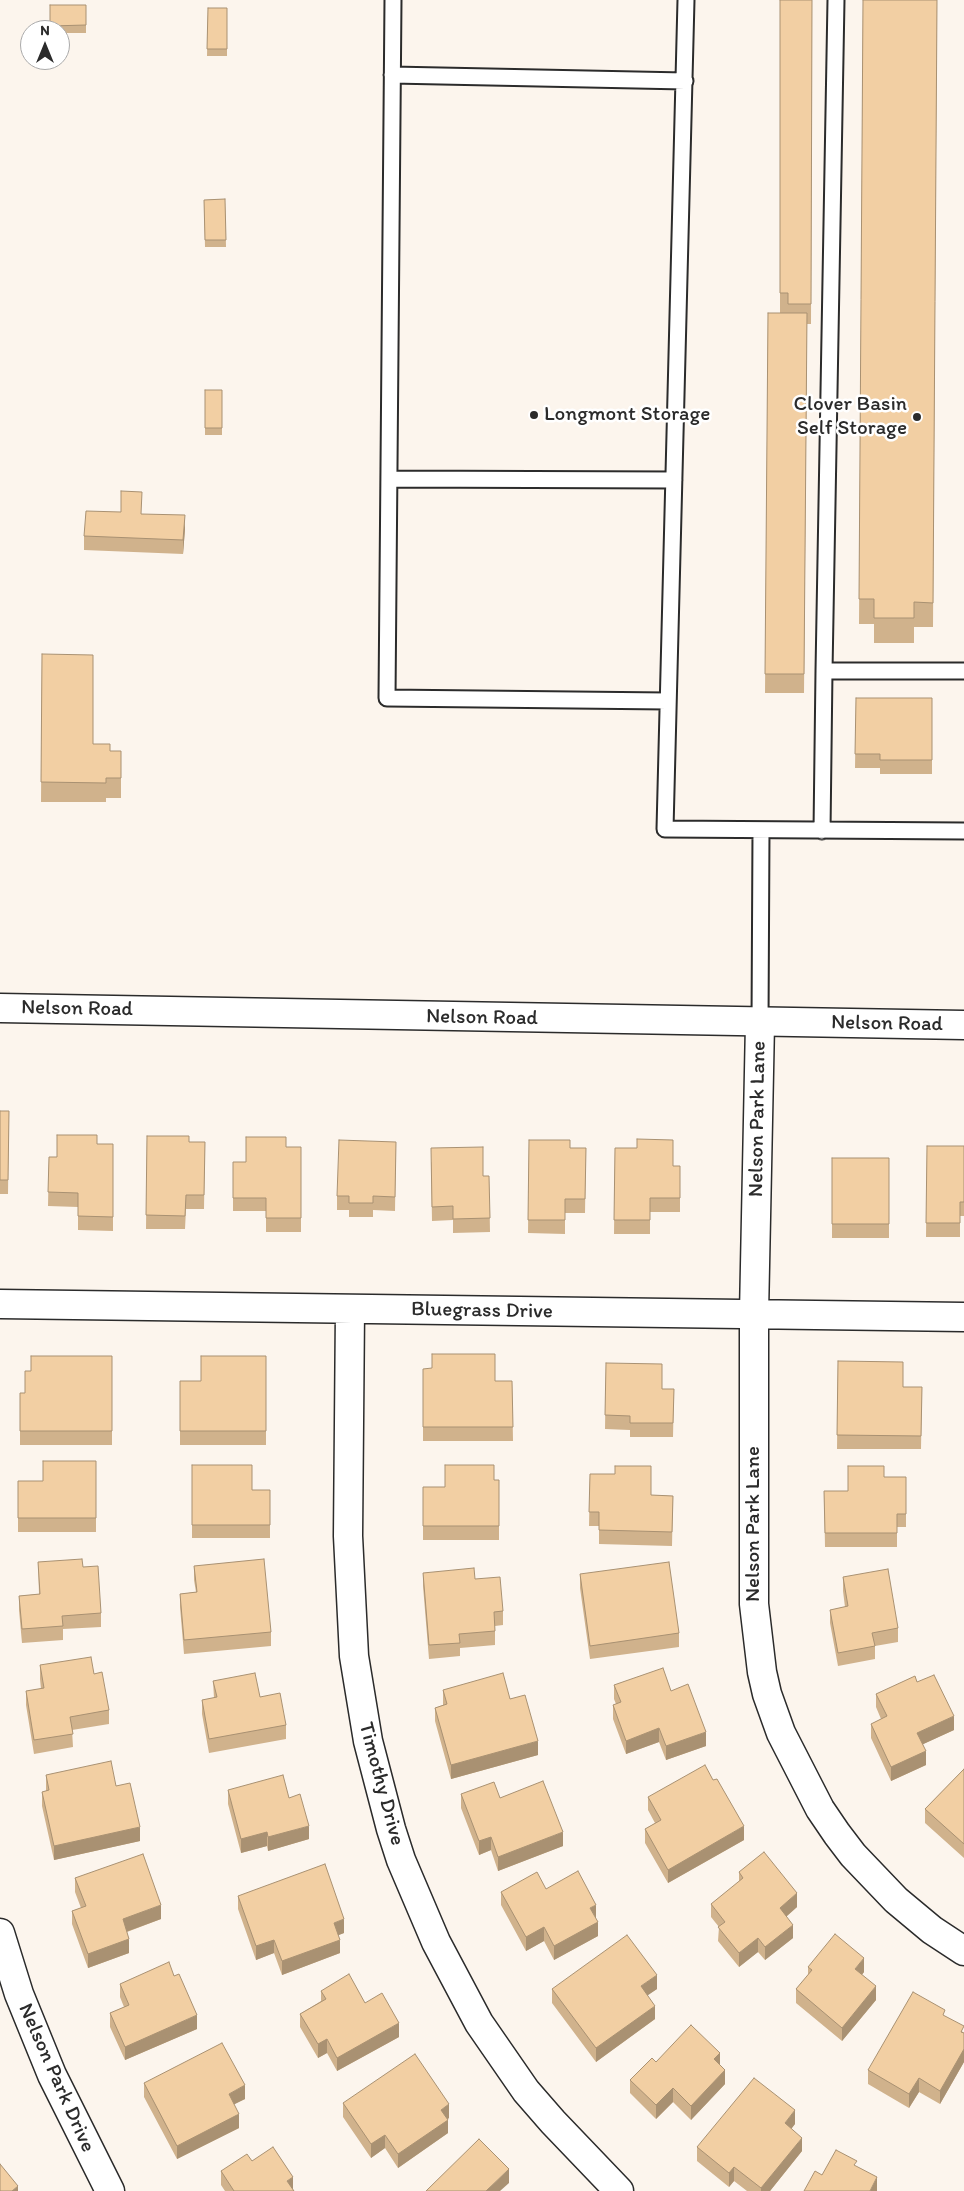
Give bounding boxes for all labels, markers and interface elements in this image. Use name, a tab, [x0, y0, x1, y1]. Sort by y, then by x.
north arrow	[20, 20, 70, 70]
text: N	[40, 22, 50, 39]
place label: Clover Basin Self Storage	[794, 392, 907, 442]
place label: Longmont Storage	[544, 402, 710, 428]
marker: Longmont Storage	[528, 409, 540, 421]
marker: Clover Basin Self Storage	[911, 411, 923, 423]
street label: Nelson Road	[21, 995, 133, 1023]
street label: Nelson Road	[426, 1004, 538, 1032]
street label: Nelson Road	[831, 1010, 943, 1038]
street label: Nelson Park Lane	[744, 1041, 772, 1197]
street label: Bluegrass Drive	[411, 1297, 553, 1325]
street label: Nelson Park Lane	[741, 1446, 767, 1602]
street label: Timothy Drive	[352, 1720, 410, 1848]
street label: Nelson Park Drive	[12, 2000, 100, 2156]

